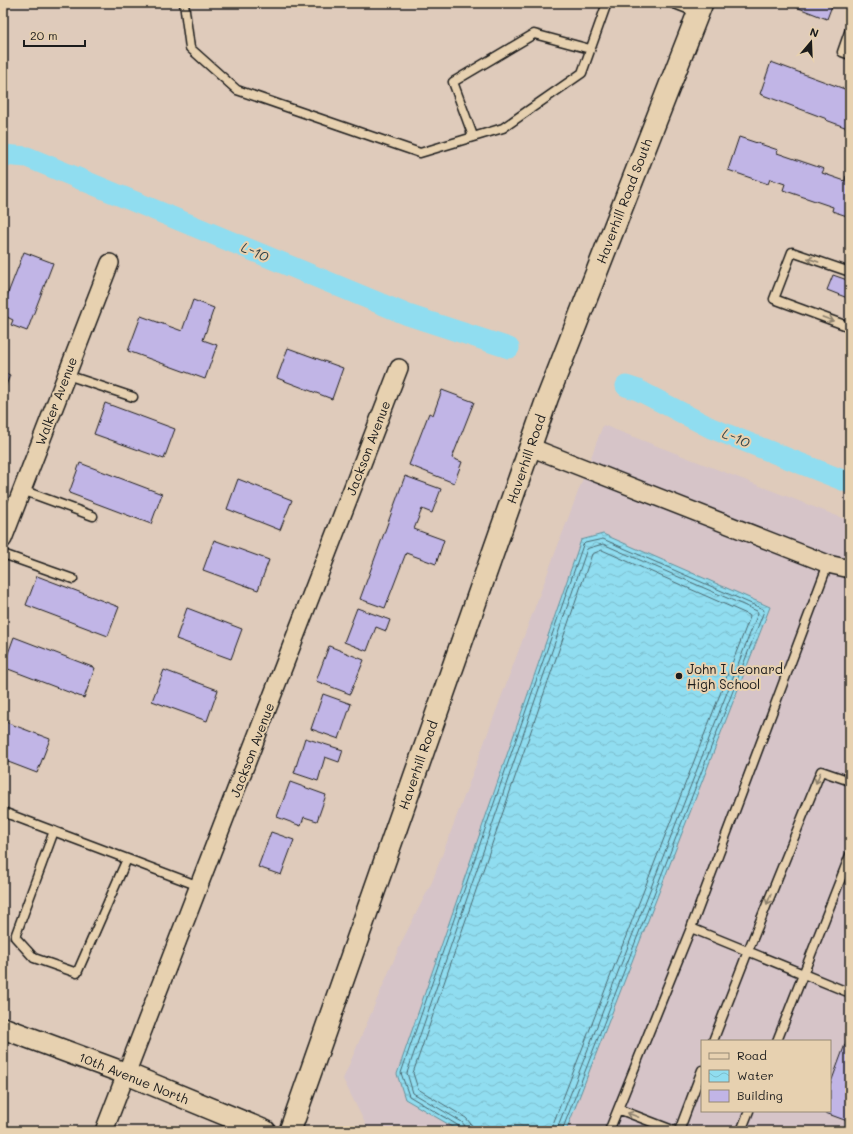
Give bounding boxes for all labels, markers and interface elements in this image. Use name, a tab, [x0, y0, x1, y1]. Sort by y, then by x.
scale bar	[24, 22, 85, 48]
north arrow	[791, 22, 831, 62]
text: N	[808, 24, 821, 41]
text: 20 m	[30, 27, 58, 43]
street label: Haverhill Road South	[592, 136, 655, 266]
water label: L-10	[239, 237, 272, 266]
one-way arrow	[808, 255, 820, 263]
one-way arrow	[821, 316, 833, 324]
street label: Walker Avenue	[31, 354, 80, 447]
street label: Jackson Avenue	[342, 398, 393, 498]
street label: Haverhill Road	[502, 412, 549, 506]
water label: L-10	[720, 423, 753, 452]
place label: John I Leonard High School	[687, 660, 783, 692]
marker: John I Leonard High School	[674, 671, 684, 681]
street label: Jackson Avenue	[226, 700, 277, 800]
street label: Haverhill Road	[394, 718, 441, 812]
one-way arrow	[814, 772, 821, 784]
one-way arrow	[765, 892, 772, 904]
legend	[701, 1040, 831, 1112]
text: Road	[737, 1047, 767, 1063]
street label: 10th Avenue North	[77, 1048, 192, 1107]
text: Water	[737, 1067, 774, 1083]
text: Building	[737, 1087, 783, 1103]
one-way arrow	[628, 1110, 640, 1118]

